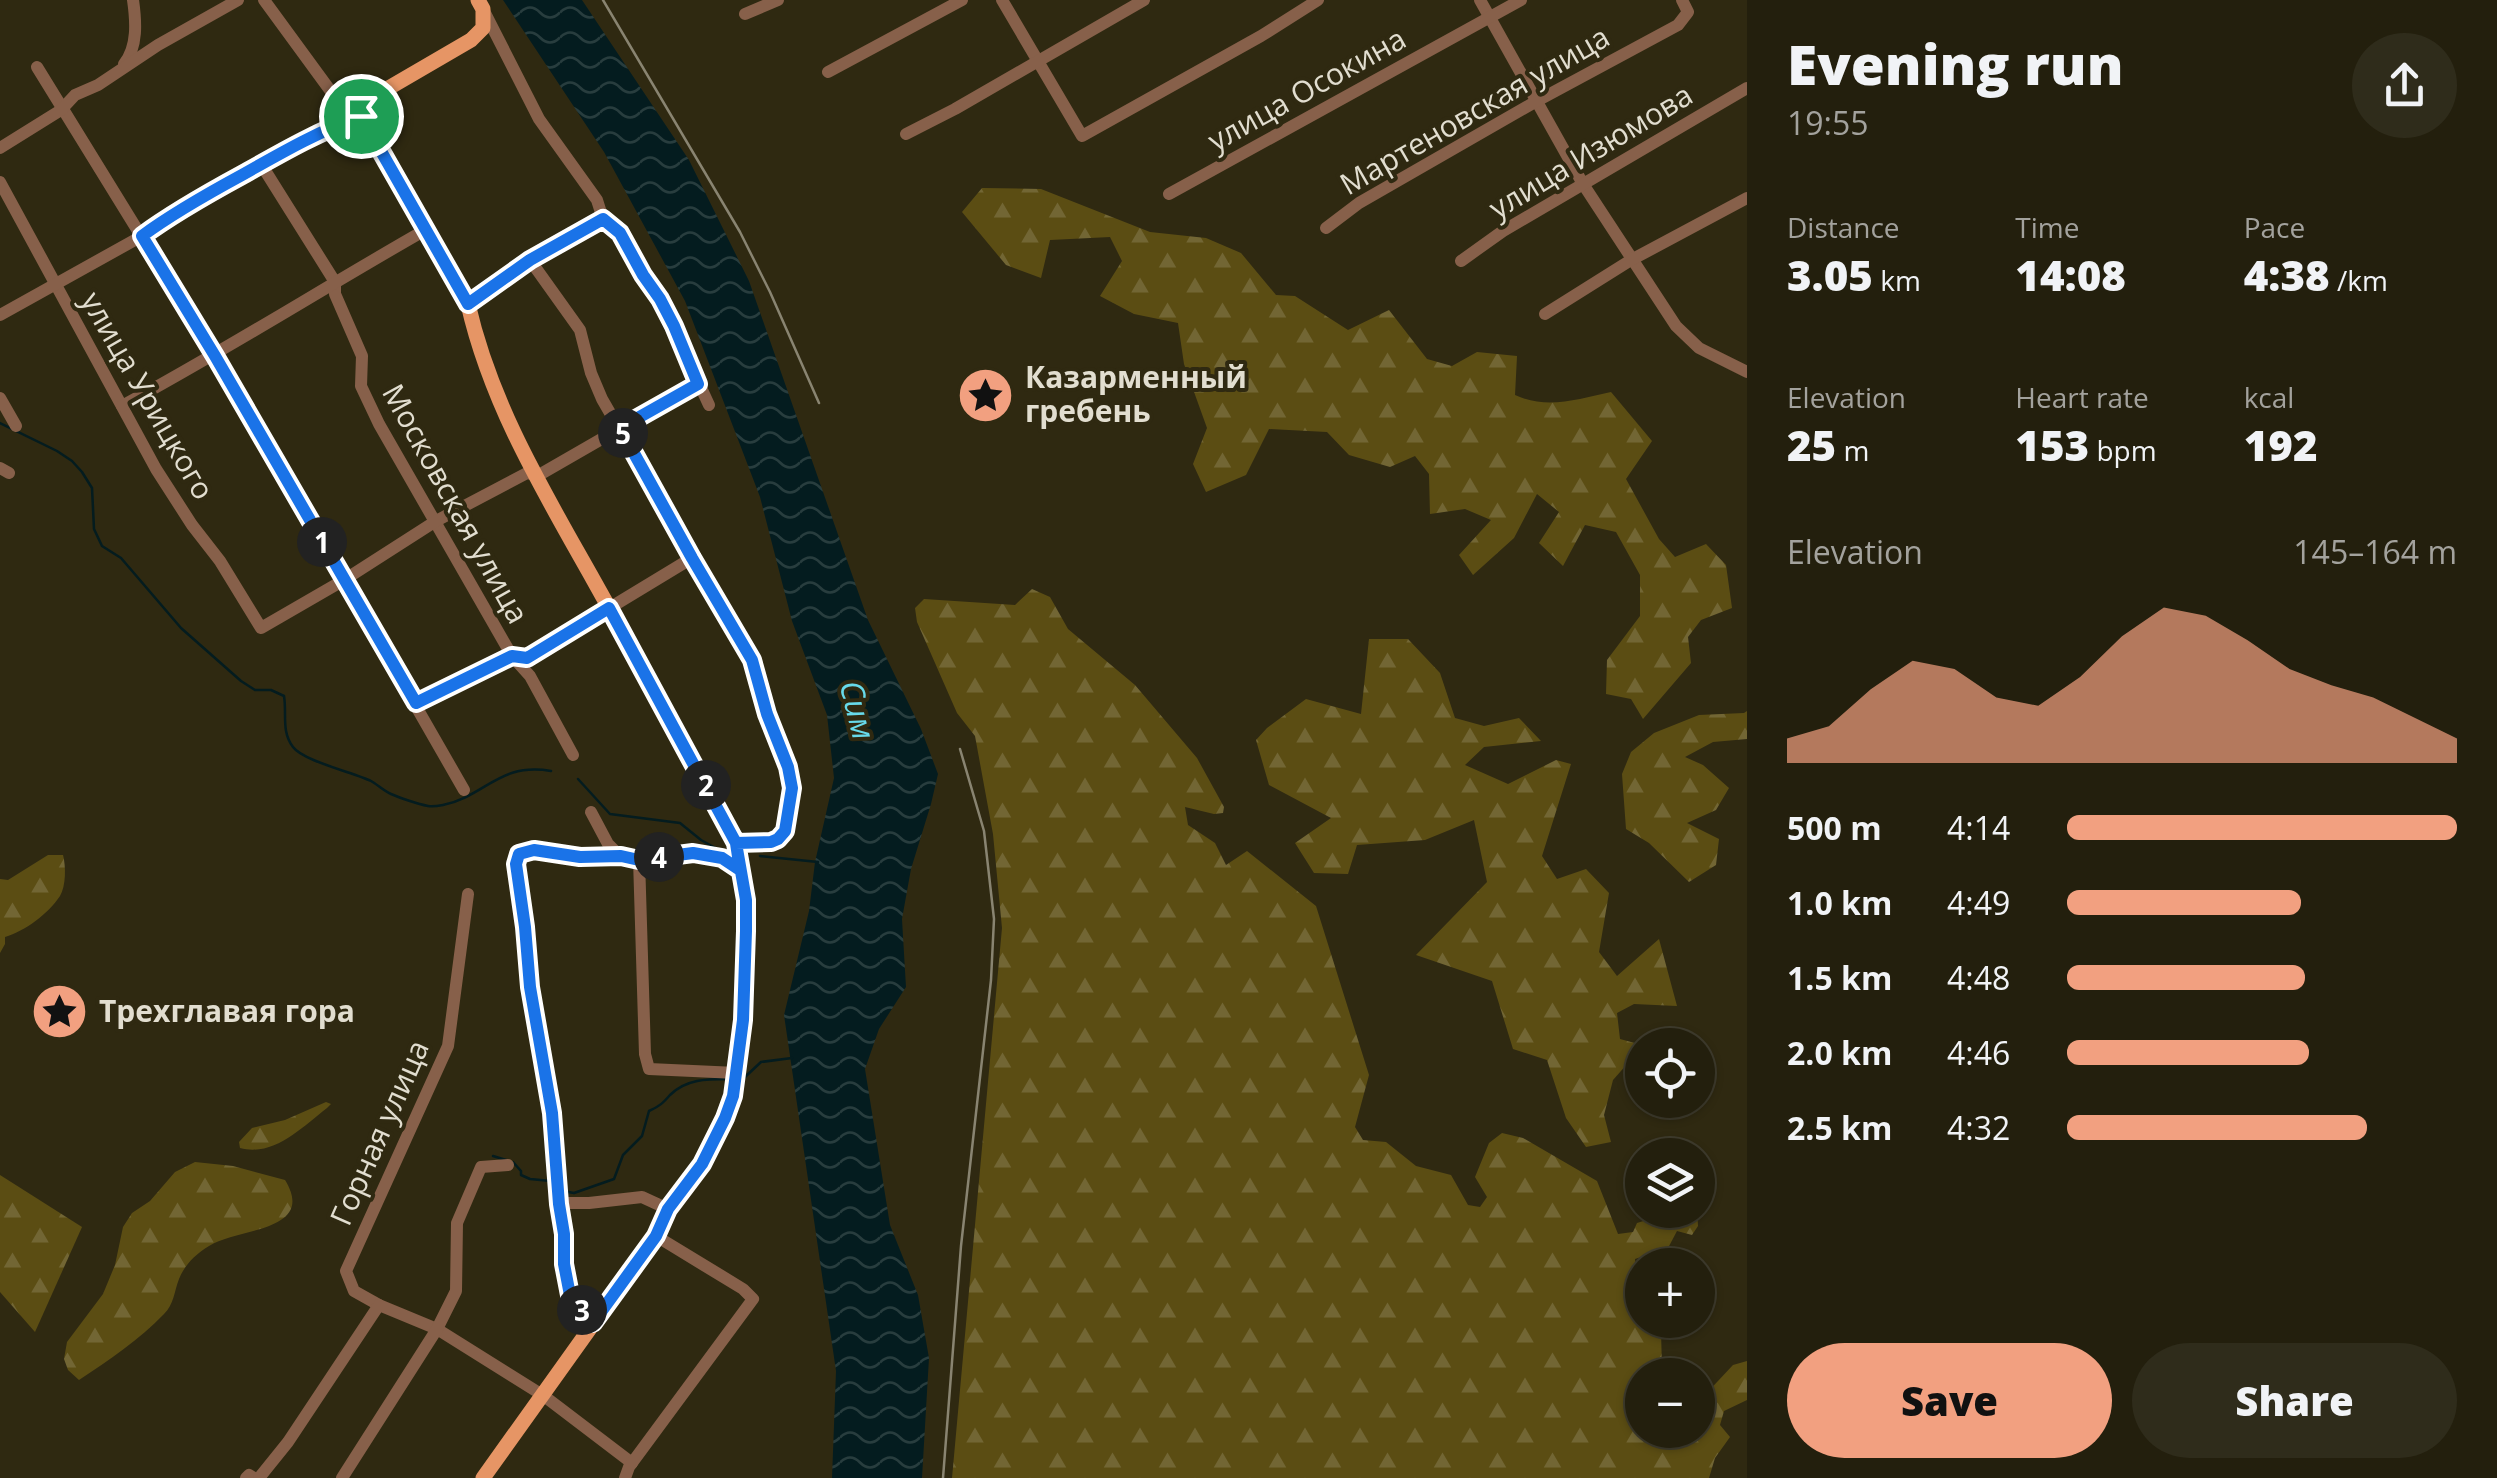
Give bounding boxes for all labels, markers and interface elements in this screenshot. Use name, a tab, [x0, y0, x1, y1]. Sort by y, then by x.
street label: Мартеновская улица	[1332, 16, 1617, 204]
street label: улица Осокина	[1200, 17, 1413, 160]
text: Evening run	[1787, 26, 2123, 101]
button: share	[2352, 33, 2457, 138]
pin	[319, 74, 404, 159]
street label: улица Изюмова	[1481, 74, 1700, 228]
icon: arrive	[334, 89, 389, 144]
text: 19:55	[1787, 101, 1869, 144]
text: Distance	[1787, 208, 1900, 246]
text: Time	[2015, 208, 2079, 246]
text: Pace	[2244, 208, 2305, 246]
text: 3.05	[1787, 246, 1873, 303]
text: 14:08	[2015, 246, 2126, 303]
text: 4:38	[2244, 246, 2330, 303]
text: km	[1873, 261, 1921, 299]
text: /km	[2330, 261, 2388, 299]
street label: улица Урицкого	[72, 284, 224, 507]
place label: Казарменный гребень	[1025, 356, 1247, 431]
place icon: Казарменный гребень	[956, 365, 1016, 425]
street label: Московская улица	[373, 376, 539, 630]
text: Elevation	[1787, 378, 1906, 416]
text: Heart rate	[2015, 378, 2149, 416]
text: kcal	[2244, 378, 2294, 416]
pin: 5	[598, 408, 648, 458]
text: 5	[615, 414, 631, 452]
text: 25	[1787, 416, 1836, 473]
text: 153	[2015, 416, 2089, 473]
text: 192	[2244, 416, 2317, 473]
text: m	[1836, 431, 1869, 469]
text: bpm	[2089, 431, 2157, 469]
pin: 1	[297, 517, 347, 567]
text: 1	[314, 523, 330, 561]
text: Elevation	[1787, 530, 1923, 573]
text: 145–164 m	[2293, 530, 2457, 573]
water label: Сим	[830, 676, 887, 744]
pin: 2	[681, 760, 731, 810]
text: 2	[698, 766, 714, 804]
text: 500 m	[1787, 806, 1882, 849]
text: 4:14	[1947, 806, 2010, 849]
pin: 4	[634, 832, 684, 882]
text: 4	[651, 838, 667, 876]
text: 1.0 km	[1787, 881, 1892, 924]
text: 4:49	[1947, 881, 2010, 924]
text: 1.5 km	[1787, 956, 1892, 999]
text: 4:48	[1947, 956, 2010, 999]
place icon: Трехглавая гора	[30, 982, 90, 1042]
place label: Трехглавая гора	[99, 990, 355, 1031]
map controls	[1625, 1028, 1715, 1448]
button: locate	[1625, 1028, 1715, 1118]
text: 2.0 km	[1787, 1031, 1892, 1074]
text: 4:46	[1947, 1031, 2010, 1074]
street label: Горная улица	[319, 1033, 438, 1232]
text: 2.5 km	[1787, 1106, 1892, 1149]
text: 4:32	[1947, 1106, 2010, 1149]
button: layers	[1625, 1138, 1715, 1228]
button: +	[1625, 1248, 1715, 1338]
pin: 3	[557, 1285, 607, 1335]
text: 3	[574, 1291, 590, 1329]
button: Save	[1787, 1343, 2112, 1458]
button: Share	[2132, 1343, 2457, 1458]
button: −	[1625, 1358, 1715, 1448]

